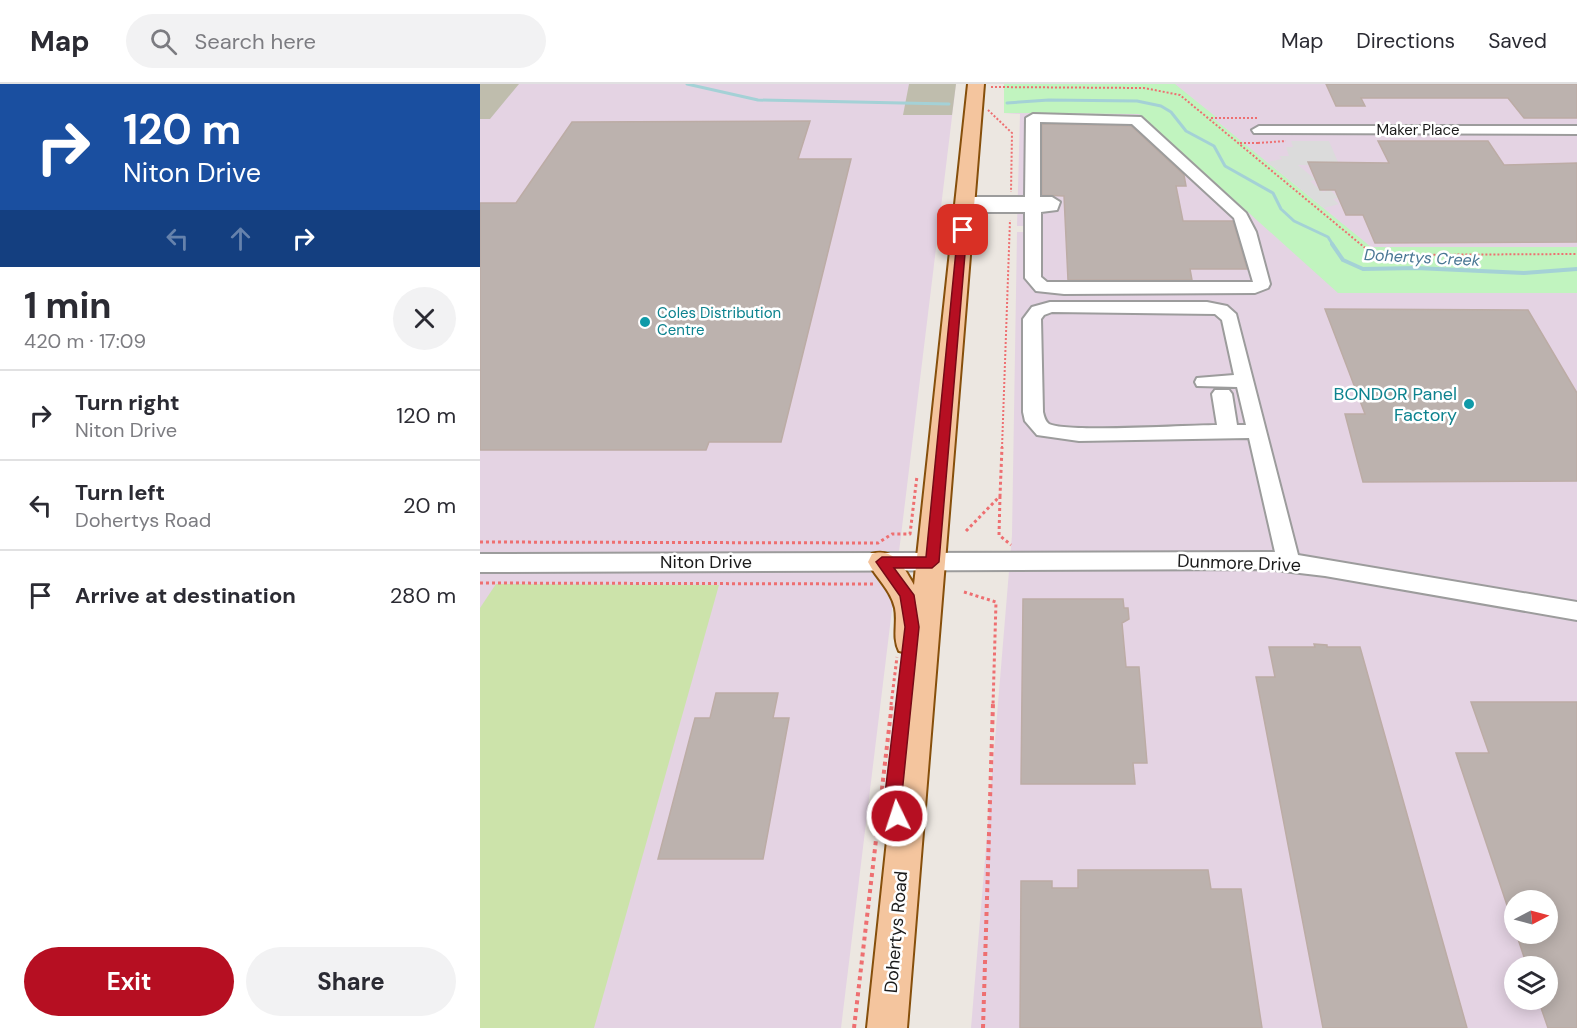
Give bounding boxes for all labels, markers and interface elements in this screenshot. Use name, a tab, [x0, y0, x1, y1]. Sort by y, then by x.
search box	[126, 14, 546, 68]
text: Map	[30, 23, 90, 60]
icon: search	[147, 25, 180, 58]
text: Search here	[195, 27, 316, 56]
text: Map	[1281, 27, 1323, 55]
text: Directions	[1356, 27, 1455, 55]
text: Saved	[1488, 27, 1547, 55]
text: 120 m	[123, 102, 241, 157]
icon: right	[24, 108, 102, 186]
street label: Maker Place	[1376, 120, 1460, 140]
text: Niton Drive	[123, 155, 261, 190]
pin	[937, 204, 988, 255]
icon: arrive	[946, 213, 979, 246]
icon: left	[161, 222, 194, 255]
icon: ahead	[224, 222, 257, 255]
icon: right	[287, 222, 320, 255]
water label: Dohertys Creek	[1363, 244, 1481, 271]
text: 1 min	[24, 282, 112, 329]
button: close	[393, 287, 456, 350]
place label: Coles Distribution Centre	[657, 303, 781, 340]
marker: Coles Distribution Centre	[638, 315, 652, 329]
text: 420 m · 17:09	[24, 328, 146, 354]
place label: BONDOR Panel Factory	[1334, 382, 1457, 427]
text: Turn right	[75, 388, 180, 417]
marker: BONDOR Panel Factory	[1462, 397, 1476, 411]
icon: right	[24, 399, 57, 432]
text: 120 m	[396, 401, 456, 430]
text: Niton Drive	[75, 417, 177, 443]
text: Turn left	[75, 478, 165, 507]
icon: left	[24, 489, 57, 522]
text: 20 m	[403, 491, 456, 520]
text: Dohertys Road	[75, 507, 211, 533]
street label: Dunmore Drive	[1177, 549, 1301, 577]
street label: Niton Drive	[660, 550, 752, 574]
icon: arrive	[24, 579, 57, 612]
text: Arrive at destination	[75, 581, 296, 610]
text: 280 m	[390, 581, 456, 610]
position arrow	[865, 784, 929, 848]
street label: Dohertys Road	[879, 870, 913, 994]
north arrow	[1504, 890, 1558, 944]
map controls	[1504, 890, 1558, 1010]
button: Exit	[24, 947, 234, 1016]
button: Share	[246, 947, 456, 1016]
button: layers	[1504, 956, 1558, 1010]

